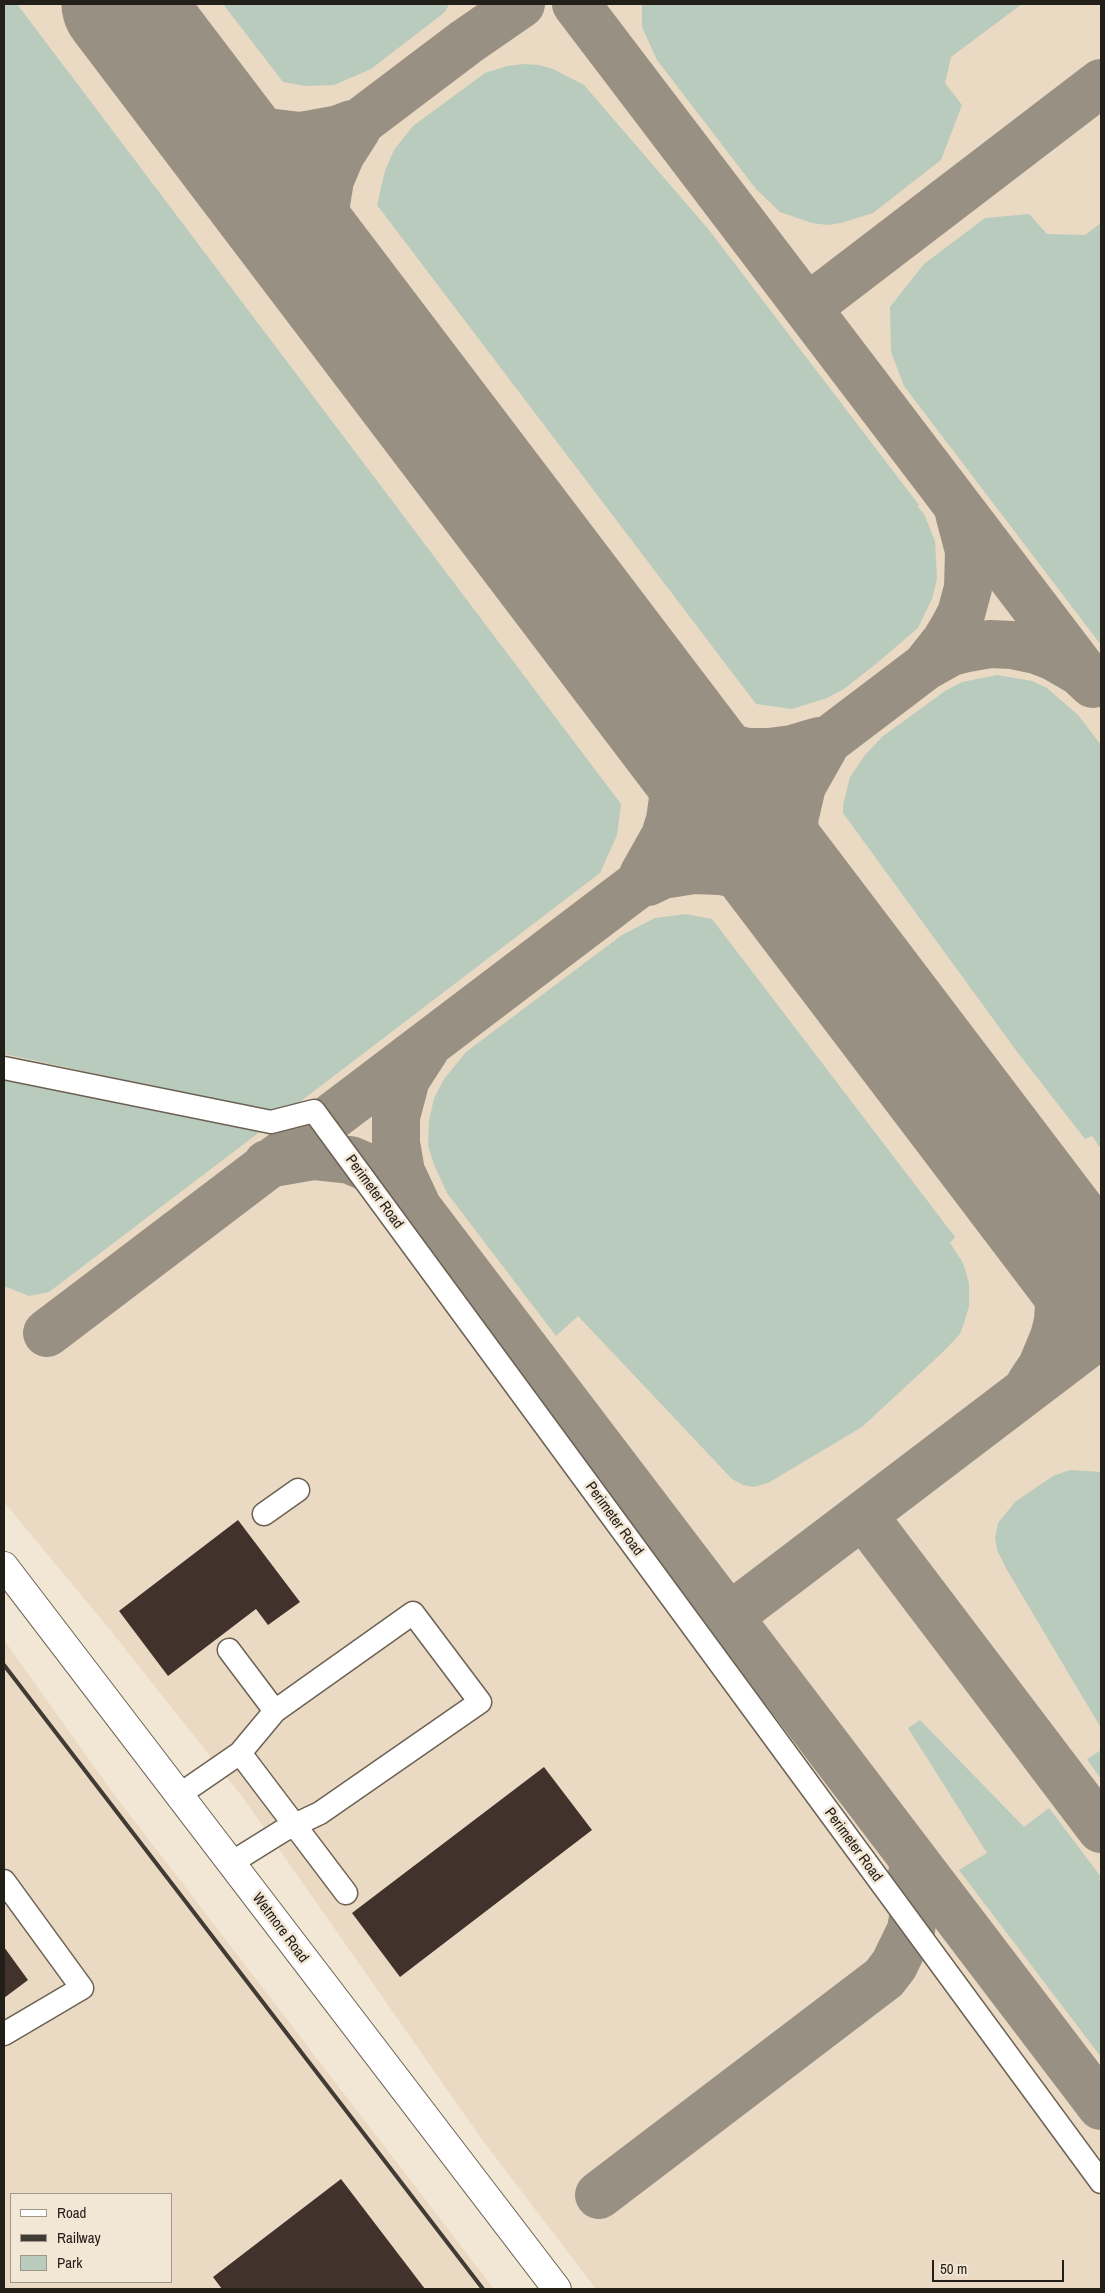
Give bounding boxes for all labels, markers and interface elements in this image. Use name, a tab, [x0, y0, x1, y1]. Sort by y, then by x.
street label: Perimeter Road	[341, 1152, 407, 1232]
street label: Perimeter Road	[581, 1479, 647, 1559]
street label: Perimeter Road	[820, 1805, 886, 1885]
street label: Wetmore Road	[248, 1890, 312, 1966]
legend	[10, 2193, 172, 2283]
text: Road	[57, 2202, 86, 2223]
text: Railway	[57, 2227, 101, 2248]
scale bar	[935, 2250, 1068, 2282]
text: Park	[57, 2252, 82, 2273]
text: 50 m	[940, 2258, 967, 2279]

